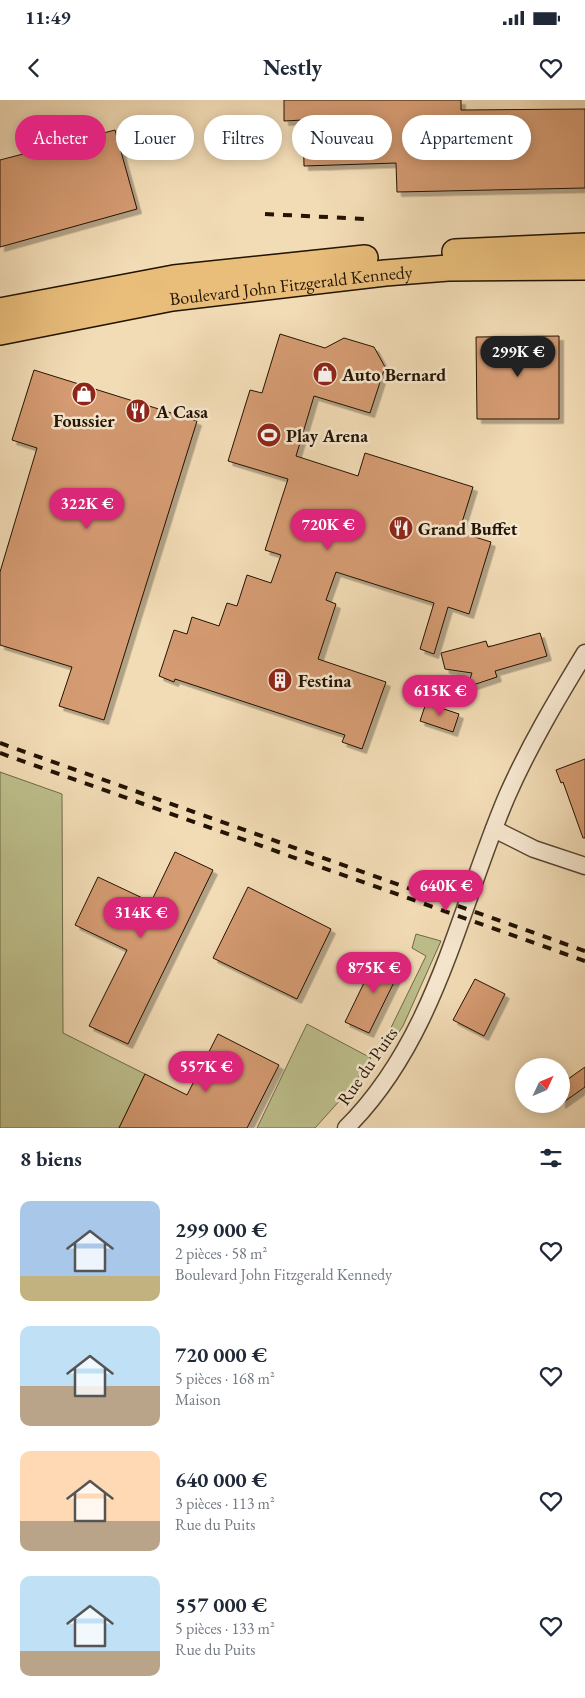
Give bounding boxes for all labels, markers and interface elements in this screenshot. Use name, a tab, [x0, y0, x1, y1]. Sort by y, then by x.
text: 11:49	[25, 5, 71, 30]
text: Nestly	[263, 53, 322, 82]
icon: back	[20, 54, 48, 82]
icon: heart	[537, 54, 565, 82]
chip: Acheter	[15, 115, 106, 160]
chip: Louer	[116, 115, 194, 160]
chip: Filtres	[204, 115, 282, 160]
chip: Nouveau	[292, 115, 392, 160]
chip: Appartement	[402, 115, 531, 160]
street label: Boulevard John Fitzgerald Kennedy	[168, 259, 413, 310]
pin: 299K €	[477, 336, 559, 378]
text: 299K €	[491, 341, 545, 362]
shop icon: Auto Bernard	[312, 361, 338, 387]
place label: Auto Bernard	[341, 363, 446, 386]
shop icon: Foussier	[71, 381, 97, 407]
restaurant icon: A Casa	[125, 398, 151, 424]
place label: A Casa	[155, 400, 208, 423]
place label: Foussier	[53, 409, 115, 432]
sports icon: Play Arena	[256, 422, 282, 448]
place label: Play Arena	[286, 424, 368, 447]
pin: 322K €	[46, 488, 128, 530]
text: 322K €	[60, 493, 114, 514]
pin: 720K €	[287, 508, 369, 551]
text: 720K €	[301, 514, 355, 535]
restaurant icon: Grand Buffet	[388, 515, 414, 541]
place label: Grand Buffet	[418, 517, 518, 540]
building icon: Festina	[267, 667, 293, 693]
place label: Festina	[298, 669, 352, 692]
pin: 615K €	[399, 674, 481, 717]
text: 615K €	[413, 680, 467, 701]
pin: 640K €	[405, 870, 487, 912]
text: 640K €	[419, 875, 473, 896]
pin: 314K €	[100, 896, 182, 939]
text: 314K €	[114, 902, 168, 923]
pin: 875K €	[333, 952, 415, 994]
text: 875K €	[347, 957, 401, 978]
street label: Rue du Puits	[332, 1022, 402, 1110]
pin: 557K €	[165, 1050, 247, 1093]
text: 557K €	[179, 1056, 233, 1077]
north arrow	[515, 1058, 570, 1112]
map controls	[515, 1058, 570, 1113]
icon: filters	[537, 1144, 565, 1172]
text: 8 biens	[20, 1145, 82, 1172]
text: 299 000 €	[175, 1216, 267, 1243]
icon: home	[60, 1221, 120, 1281]
icon: heart	[537, 1237, 565, 1265]
text: 2 pièces · 58 m²	[175, 1243, 267, 1264]
text: Boulevard John Fitzgerald Kennedy	[175, 1264, 392, 1285]
text: 720 000 €	[175, 1341, 267, 1368]
icon: home	[60, 1346, 120, 1406]
icon: heart	[537, 1362, 565, 1390]
text: 5 pièces · 168 m²	[175, 1368, 275, 1389]
text: Maison	[175, 1389, 221, 1410]
text: 640 000 €	[175, 1466, 267, 1493]
icon: home	[60, 1471, 120, 1531]
icon: heart	[537, 1487, 565, 1515]
text: 3 pièces · 113 m²	[175, 1493, 275, 1514]
text: Rue du Puits	[175, 1514, 255, 1535]
text: 557 000 €	[175, 1591, 267, 1618]
icon: home	[60, 1596, 120, 1656]
icon: heart	[537, 1612, 565, 1640]
text: 5 pièces · 133 m²	[175, 1618, 275, 1639]
text: Rue du Puits	[175, 1639, 255, 1660]

